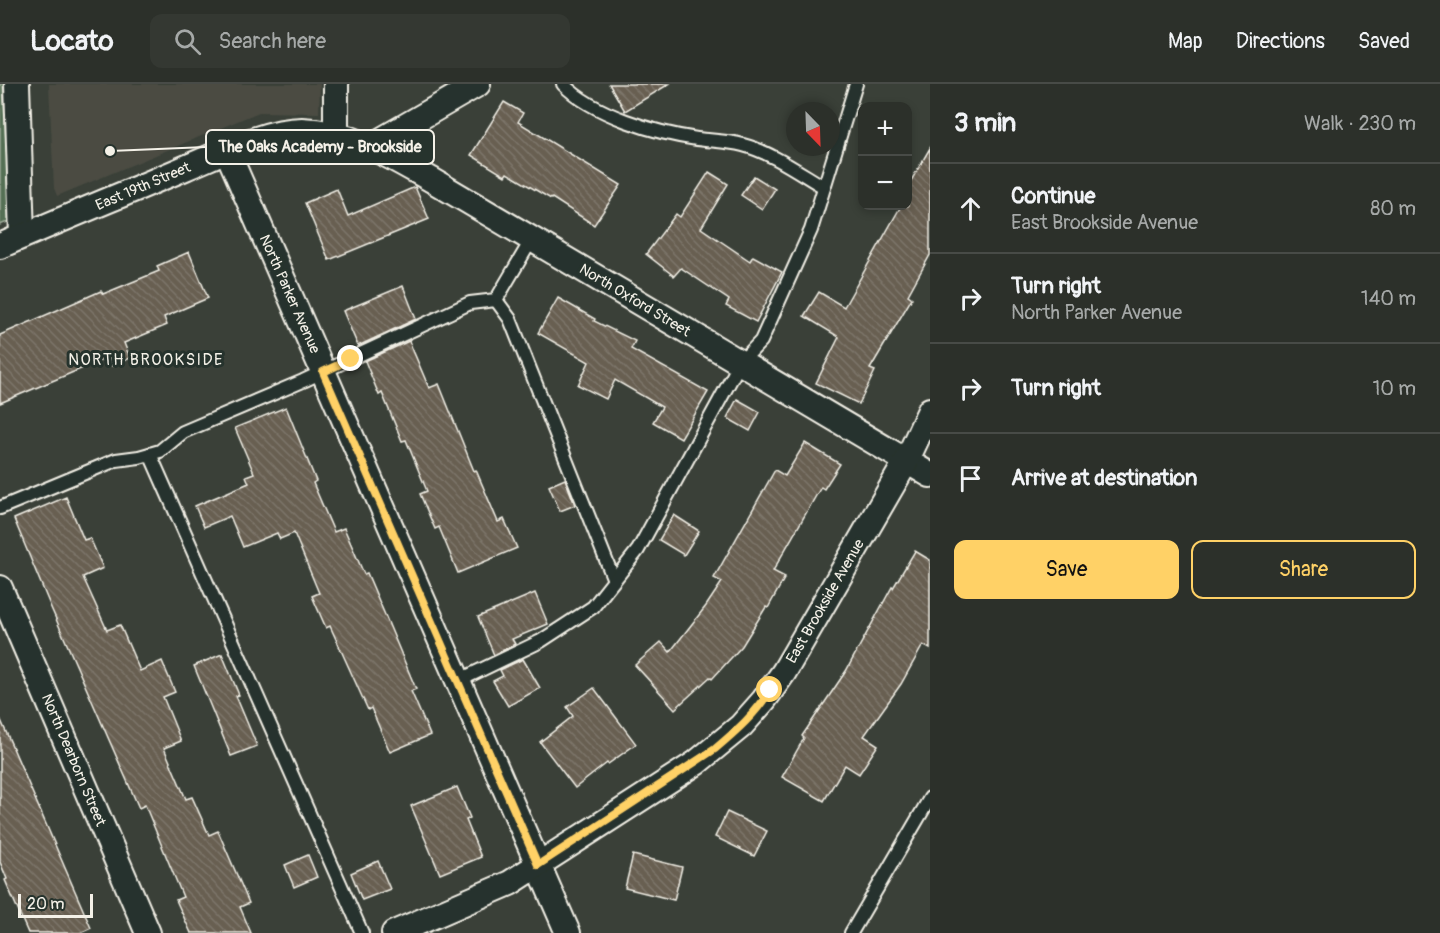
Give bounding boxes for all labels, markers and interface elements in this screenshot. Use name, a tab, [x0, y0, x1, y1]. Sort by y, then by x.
search box	[150, 14, 570, 68]
text: Locato	[30, 24, 114, 59]
icon: search	[171, 25, 204, 58]
text: Search here	[219, 27, 326, 55]
text: Map	[1168, 28, 1203, 55]
text: Directions	[1236, 28, 1325, 55]
text: Saved	[1358, 28, 1410, 55]
north arrow	[786, 102, 840, 156]
map controls	[858, 102, 912, 210]
button: +	[858, 102, 912, 156]
text: 3 min	[954, 107, 1016, 139]
text: Walk · 230 m	[1304, 111, 1416, 136]
callout: The Oaks Academy - Brookside	[206, 130, 434, 164]
text: The Oaks Academy - Brookside	[217, 137, 423, 157]
button: −	[858, 156, 912, 210]
street label: East 19th Street	[93, 158, 194, 215]
text: Continue	[1011, 182, 1095, 210]
icon: ahead	[954, 192, 987, 225]
text: 80 m	[1370, 196, 1416, 221]
text: East Brookside Avenue	[1011, 210, 1198, 235]
street label: North Parker Avenue	[255, 232, 325, 357]
street label: North Oxford Street	[576, 260, 695, 342]
text: Turn right	[1011, 272, 1101, 300]
icon: right	[954, 282, 987, 315]
text: 140 m	[1361, 286, 1416, 311]
text: North Parker Avenue	[1011, 300, 1182, 325]
route end	[337, 345, 363, 371]
district label: NORTH BROOKSIDE	[68, 350, 224, 370]
icon: right	[954, 372, 987, 405]
text: Turn right	[1011, 374, 1101, 402]
text: 10 m	[1372, 376, 1416, 401]
icon: arrive	[954, 462, 987, 495]
text: Arrive at destination	[1011, 464, 1197, 492]
street label: East Brookside Avenue	[782, 535, 869, 667]
button: Save	[954, 540, 1179, 599]
button: Share	[1191, 540, 1416, 599]
route start	[756, 676, 782, 702]
street label: North Dearborn Street	[37, 691, 110, 830]
scale bar	[18, 891, 93, 918]
text: 20 m	[27, 894, 65, 914]

